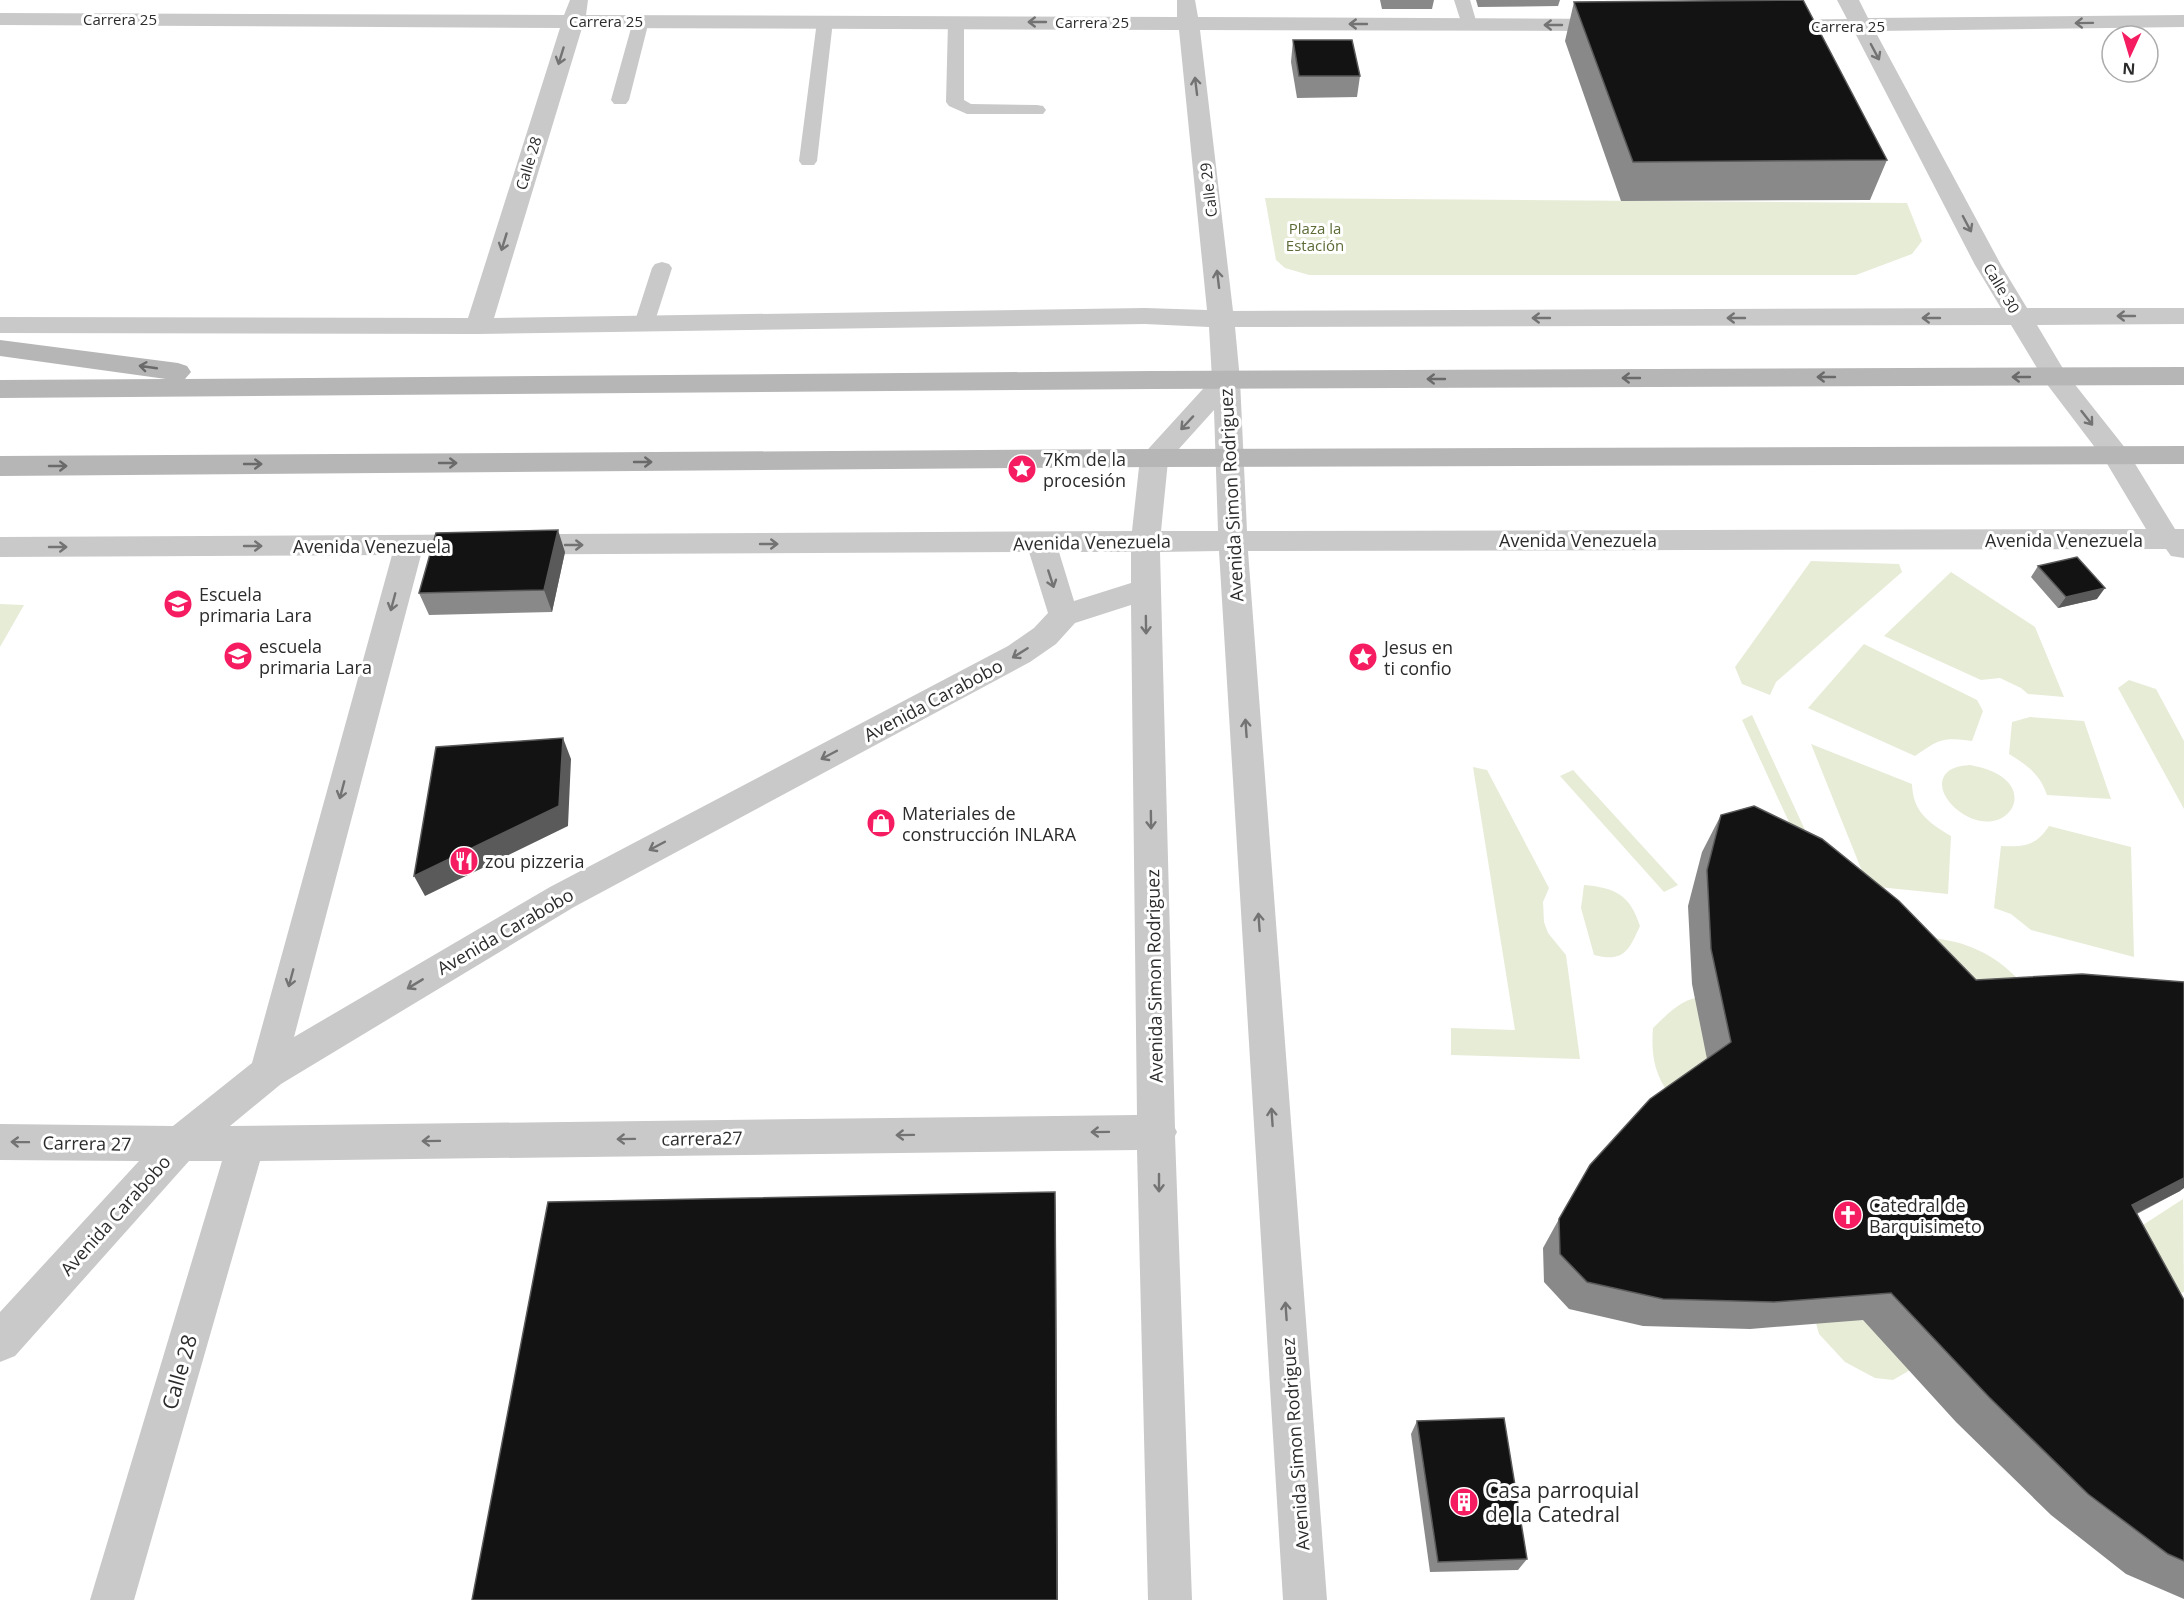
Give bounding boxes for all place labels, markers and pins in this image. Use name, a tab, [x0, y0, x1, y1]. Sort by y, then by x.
place label: 7Km de la procesión	[1043, 447, 1126, 492]
place icon: 7Km de la procesión	[1006, 453, 1038, 485]
place label: Escuela primaria Lara	[199, 582, 312, 627]
school or university icon: Escuela primaria Lara	[162, 588, 194, 620]
place label: escuela primaria Lara	[259, 634, 372, 679]
place label: Jesus en ti confio	[1382, 635, 1453, 680]
school or university icon: escuela primaria Lara	[222, 640, 254, 672]
place icon: Jesus en ti confio	[1347, 641, 1379, 673]
place label: Materiales de construcción INLARA	[902, 801, 1077, 846]
shop icon: Materiales de construcción INLARA	[865, 807, 897, 839]
restaurant icon: zou pizzeria	[448, 845, 480, 877]
place label: zou pizzeria	[485, 849, 584, 873]
place label: Catedral de Barquisimeto	[1869, 1193, 1982, 1238]
church icon: Catedral de Barquisimeto	[1832, 1199, 1864, 1231]
place label: Casa parroquial de la Catedral	[1485, 1476, 1639, 1528]
building icon: Casa parroquial de la Catedral	[1448, 1486, 1480, 1518]

